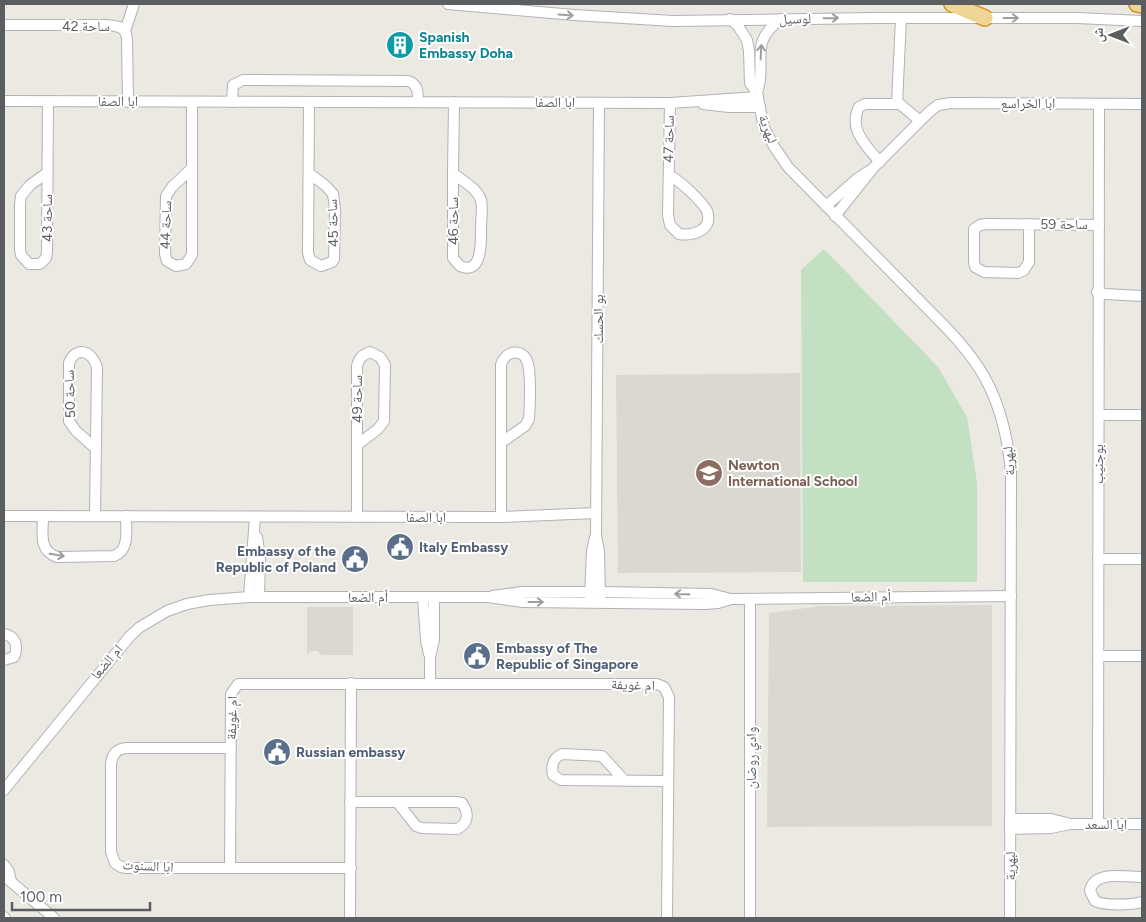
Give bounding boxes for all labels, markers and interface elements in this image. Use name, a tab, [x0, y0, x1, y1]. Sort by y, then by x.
one-way arrow	[558, 10, 574, 19]
street label: لوسيل	[779, 10, 811, 28]
north arrow	[1086, 10, 1136, 60]
one-way arrow	[823, 13, 839, 23]
one-way arrow	[1003, 13, 1019, 23]
street label: ساحة 42	[62, 18, 110, 35]
text: ش	[1090, 27, 1107, 42]
place label: Spanish Embassy Doha	[419, 29, 513, 62]
building icon: Spanish Embassy Doha	[385, 30, 415, 60]
one-way arrow	[756, 44, 765, 60]
street label: ابا الصفا	[98, 93, 138, 110]
street label: ابا الصفا	[535, 94, 575, 111]
street label: ابا الخراسع	[1001, 95, 1055, 113]
street label: لبهرية	[755, 112, 781, 146]
street label: ساحة 47	[660, 115, 678, 163]
street label: ساحة 43	[39, 194, 56, 242]
street label: ساحة 46	[445, 197, 462, 245]
street label: ساحة 45	[324, 199, 342, 247]
street label: ساحة 44	[157, 200, 175, 250]
street label: ساحة 59	[1040, 216, 1088, 233]
street label: بو الحسك	[590, 294, 607, 344]
street label: ساحة 50	[61, 369, 79, 419]
street label: ساحة 49	[349, 375, 366, 423]
street label: بوجنيب	[1090, 444, 1107, 484]
street label: لبهرية	[999, 446, 1019, 476]
place label: Newton International School	[728, 457, 857, 490]
school or university icon: Newton International School	[694, 458, 724, 488]
street label: ابا الصفا	[406, 509, 446, 526]
public building icon: Italy Embassy	[385, 532, 415, 562]
place label: Italy Embassy	[419, 539, 509, 556]
place label: Embassy of the Republic of Poland	[216, 543, 336, 576]
public building icon: Embassy of the Republic of Poland	[340, 544, 370, 574]
one-way arrow	[49, 551, 65, 561]
street label: أم الضعا	[851, 588, 891, 607]
street label: أم الضعا	[348, 589, 388, 607]
one-way arrow	[675, 589, 691, 599]
one-way arrow	[528, 597, 544, 607]
place label: Embassy of The Republic of Singapore	[496, 640, 638, 673]
street label: ام الضعا	[88, 641, 127, 683]
public building icon: Embassy of The Republic of Singapore	[462, 641, 492, 671]
street label: ام غويفة	[611, 676, 655, 695]
street label: ام غويفة	[223, 696, 242, 740]
street label: وادي روضان	[743, 727, 762, 789]
public building icon: Russian embassy	[262, 737, 292, 767]
place label: Russian embassy	[296, 744, 406, 761]
street label: ابا السعد	[1085, 816, 1127, 833]
street label: لبهرية	[1002, 851, 1019, 881]
street label: ابا السنوت	[122, 856, 174, 876]
scale bar	[12, 880, 150, 912]
text: 100 m	[20, 888, 62, 906]

